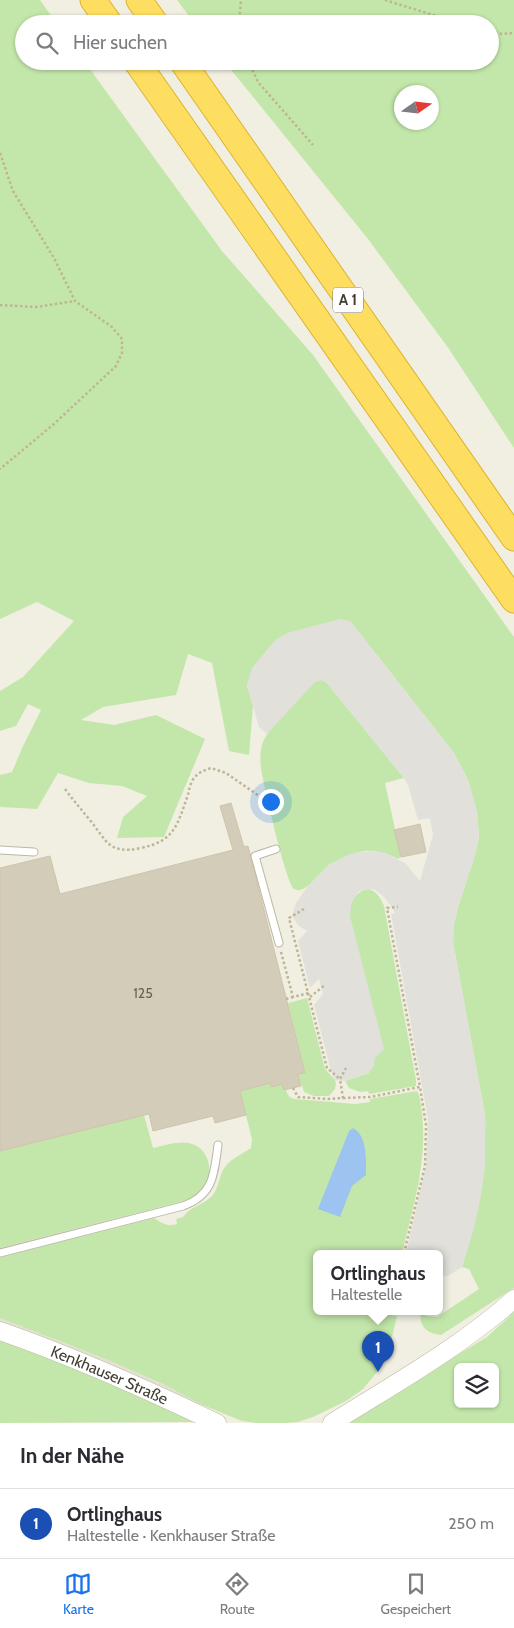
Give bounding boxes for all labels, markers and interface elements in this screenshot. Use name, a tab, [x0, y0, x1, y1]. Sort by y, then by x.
search box	[15, 15, 499, 70]
icon: search	[33, 29, 61, 57]
text: Hier suchen	[73, 31, 167, 54]
north arrow	[394, 85, 439, 130]
road number: A 1	[333, 288, 363, 312]
your location	[258, 789, 284, 815]
house number: 125	[133, 984, 153, 1002]
popup	[313, 1250, 443, 1315]
text: Ortlinghaus	[330, 1262, 426, 1285]
text: Haltestelle	[330, 1285, 402, 1304]
pin: 1	[362, 1331, 394, 1372]
street label: Kenkhauser Straße	[48, 1342, 171, 1409]
map controls	[454, 1363, 499, 1408]
button: layers	[454, 1363, 499, 1408]
text: In der Nähe	[20, 1443, 124, 1468]
text: Ortlinghaus	[67, 1503, 162, 1526]
text: 1	[33, 1514, 39, 1533]
text: 250 m	[448, 1514, 494, 1533]
text: Haltestelle · Kenkhauser Straße	[67, 1526, 275, 1545]
tab: Karte	[63, 1570, 94, 1618]
tab: Route	[220, 1570, 255, 1618]
tab: Gespeichert	[381, 1570, 451, 1618]

